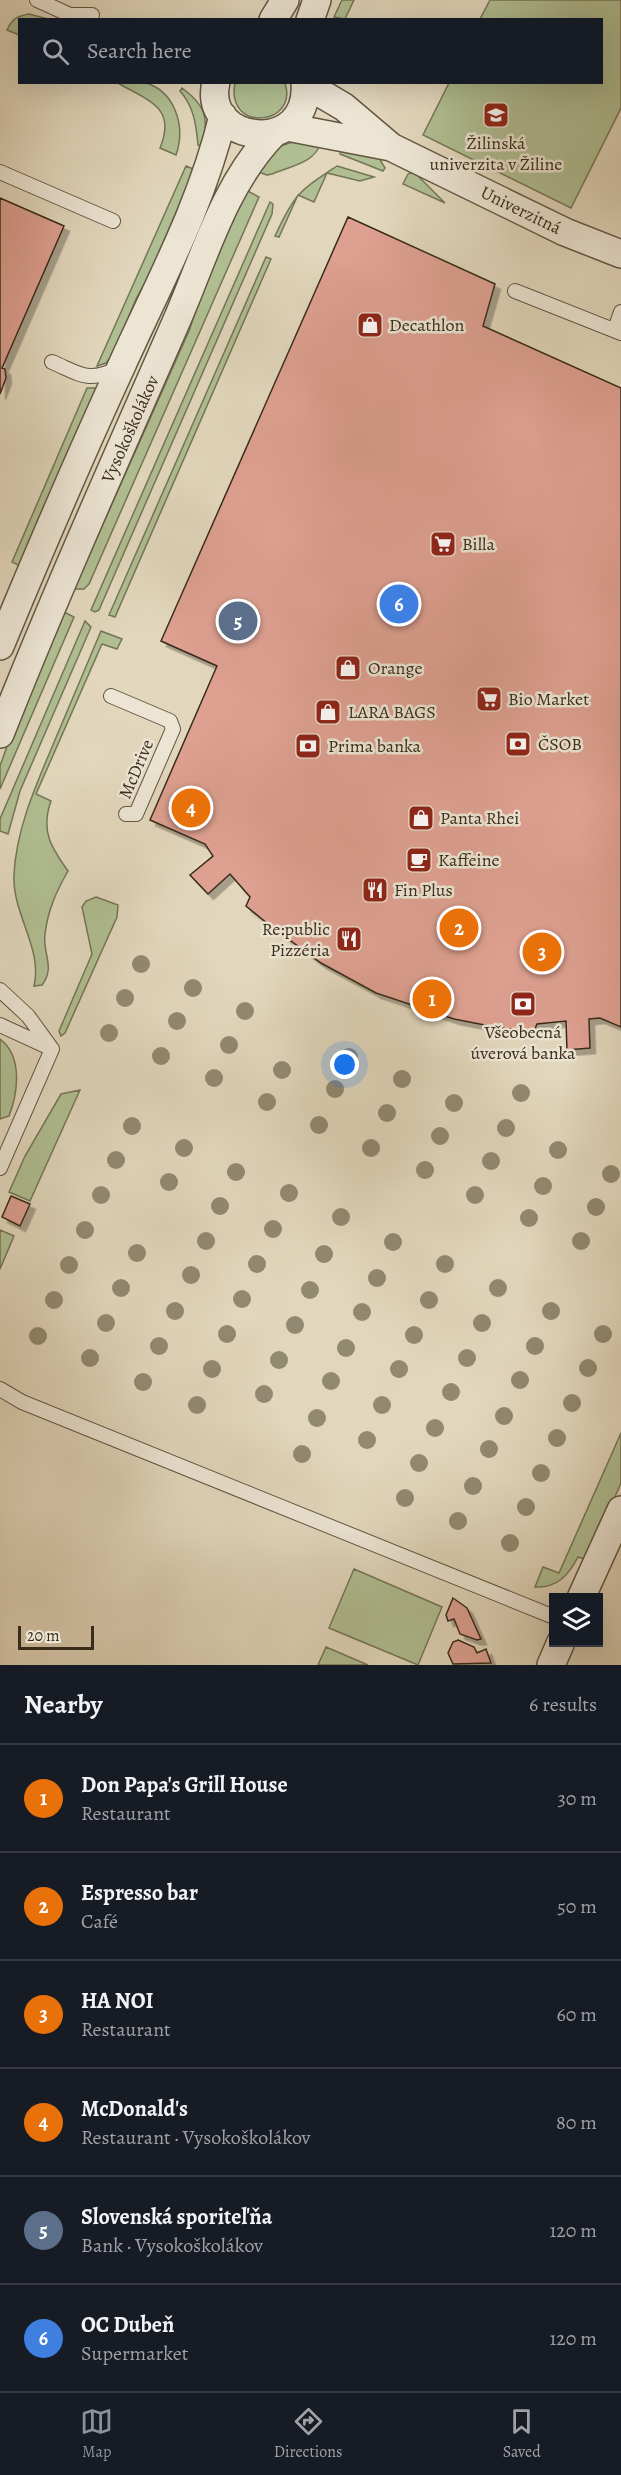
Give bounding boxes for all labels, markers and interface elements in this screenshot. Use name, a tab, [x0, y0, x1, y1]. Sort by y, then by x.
search box	[18, 18, 603, 84]
icon: search	[39, 35, 72, 68]
text: Search here	[87, 36, 192, 66]
school or university icon: Žilinská univerzita v Žiline	[481, 100, 511, 130]
place label: Žilinská univerzita v Žiline	[430, 131, 562, 176]
street label: Univerzitná	[477, 180, 566, 240]
shop icon: Decathlon	[355, 310, 385, 340]
place label: Decathlon	[389, 313, 464, 337]
street label: Vysokoškolákov	[95, 371, 165, 487]
supermarket icon: Billa	[428, 529, 458, 559]
place label: Billa	[462, 532, 495, 556]
pin: 6	[380, 582, 418, 626]
pin: 5	[218, 598, 258, 644]
shop icon: Orange	[333, 653, 363, 683]
place label: Orange	[368, 656, 423, 680]
supermarket icon: Bio Market	[474, 684, 504, 714]
place label: Bio Market	[508, 687, 589, 711]
shop icon: LARA BAGS	[313, 697, 343, 727]
place label: LARA BAGS	[348, 700, 436, 724]
bank icon: ČSOB	[503, 729, 533, 759]
bank icon: Prima banka	[293, 731, 323, 761]
place label: ČSOB	[538, 732, 582, 756]
place label: Prima banka	[328, 734, 422, 758]
street label: McDrive	[113, 736, 159, 802]
pin: 4	[172, 786, 210, 830]
shop icon: Panta Rhei	[406, 803, 436, 833]
place label: Panta Rhei	[440, 806, 519, 830]
cafe icon: Kaffeine	[404, 845, 434, 875]
place label: Kaffeine	[438, 848, 500, 872]
restaurant icon: Fin Plus	[360, 875, 390, 905]
place label: Fin Plus	[394, 878, 453, 902]
pin: 2	[440, 906, 478, 950]
place label: Re:public Pizzéria	[262, 917, 331, 962]
restaurant icon: Re:public Pizzéria	[334, 924, 364, 954]
pin: 3	[522, 930, 562, 974]
pin: 1	[412, 976, 452, 1022]
bank icon: Všeobecná úverová banka	[508, 989, 538, 1019]
place label: Všeobecná úverová banka	[471, 1020, 576, 1065]
your location	[330, 1050, 359, 1079]
map controls	[549, 1593, 603, 1647]
button: layers	[549, 1593, 603, 1647]
scale bar	[18, 1623, 94, 1650]
text: 20 m	[27, 1625, 60, 1647]
text: Nearby	[24, 1687, 103, 1722]
text: 6 results	[529, 1691, 597, 1718]
text: Don Papa's Grill House	[81, 1770, 288, 1800]
text: 1	[40, 1785, 47, 1812]
text: 30 m	[557, 1785, 597, 1812]
text: Restaurant	[81, 1800, 171, 1827]
text: Espresso bar	[81, 1878, 198, 1908]
text: 2	[39, 1893, 48, 1920]
text: 50 m	[557, 1893, 597, 1920]
text: Café	[81, 1908, 118, 1935]
text: HA NOI	[81, 1986, 154, 2016]
text: 3	[39, 2001, 48, 2028]
text: 60 m	[557, 2001, 597, 2028]
text: Restaurant	[81, 2016, 171, 2043]
text: McDonald's	[81, 2094, 188, 2124]
text: 4	[39, 2109, 48, 2136]
text: 80 m	[556, 2109, 597, 2136]
text: Restaurant · Vysokoškolákov	[81, 2124, 310, 2151]
text: Slovenská sporiteľňa	[81, 2202, 272, 2232]
text: 5	[39, 2217, 48, 2244]
text: 120 m	[549, 2217, 597, 2244]
text: Bank · Vysokoškolákov	[81, 2232, 263, 2259]
text: OC Dubeň	[81, 2310, 175, 2340]
text: 6	[39, 2325, 48, 2352]
text: 120 m	[549, 2325, 597, 2352]
text: Supermarket	[81, 2340, 188, 2367]
tab: Map	[80, 2405, 113, 2463]
tab: Directions	[274, 2405, 342, 2463]
tab: Saved	[503, 2405, 541, 2463]

